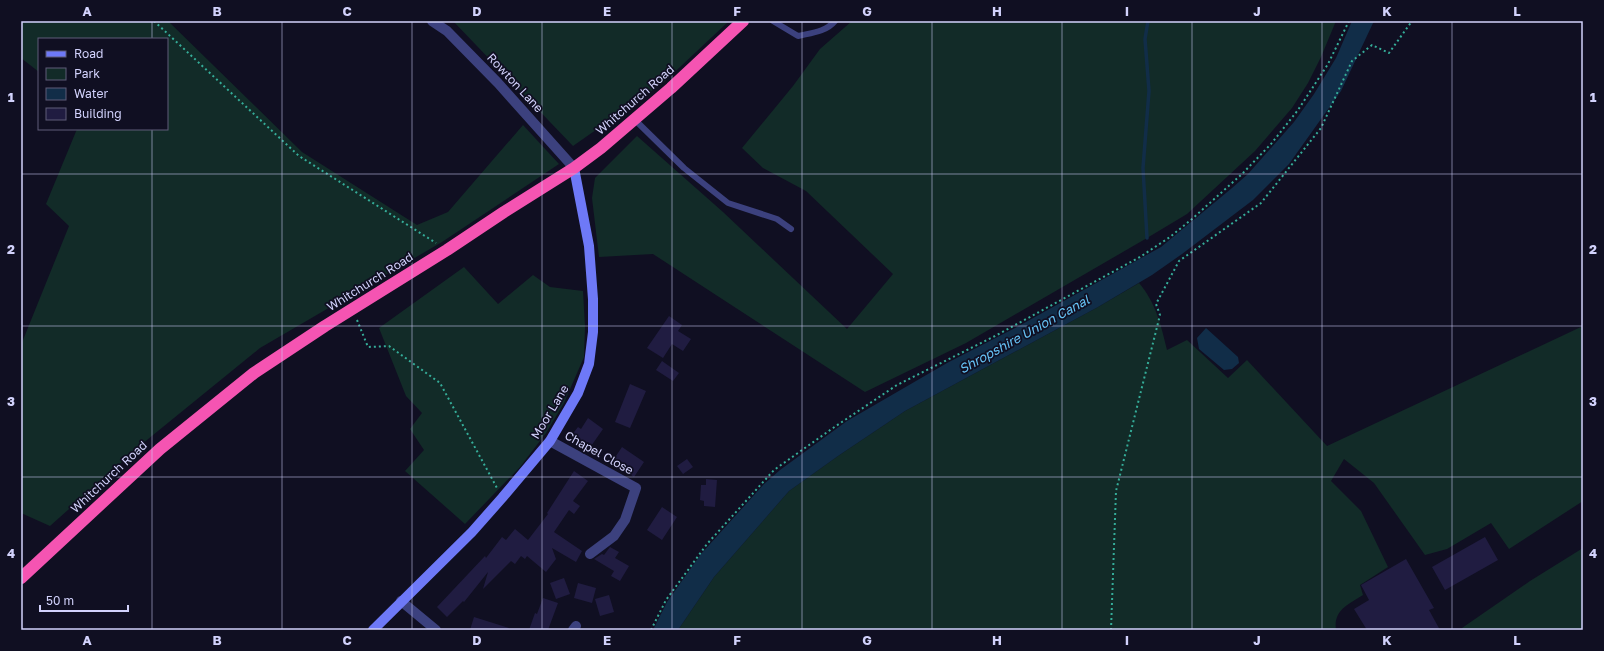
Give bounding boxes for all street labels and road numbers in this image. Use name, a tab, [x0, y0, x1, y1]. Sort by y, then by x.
street label: Rowton Lane	[484, 50, 547, 115]
street label: Whitchurch Road	[592, 61, 677, 138]
street label: Whitchurch Road	[324, 249, 416, 314]
street label: Moor Lane	[528, 382, 572, 442]
street label: Chapel Close	[562, 428, 636, 478]
street label: Whitchurch Road	[67, 437, 150, 516]

